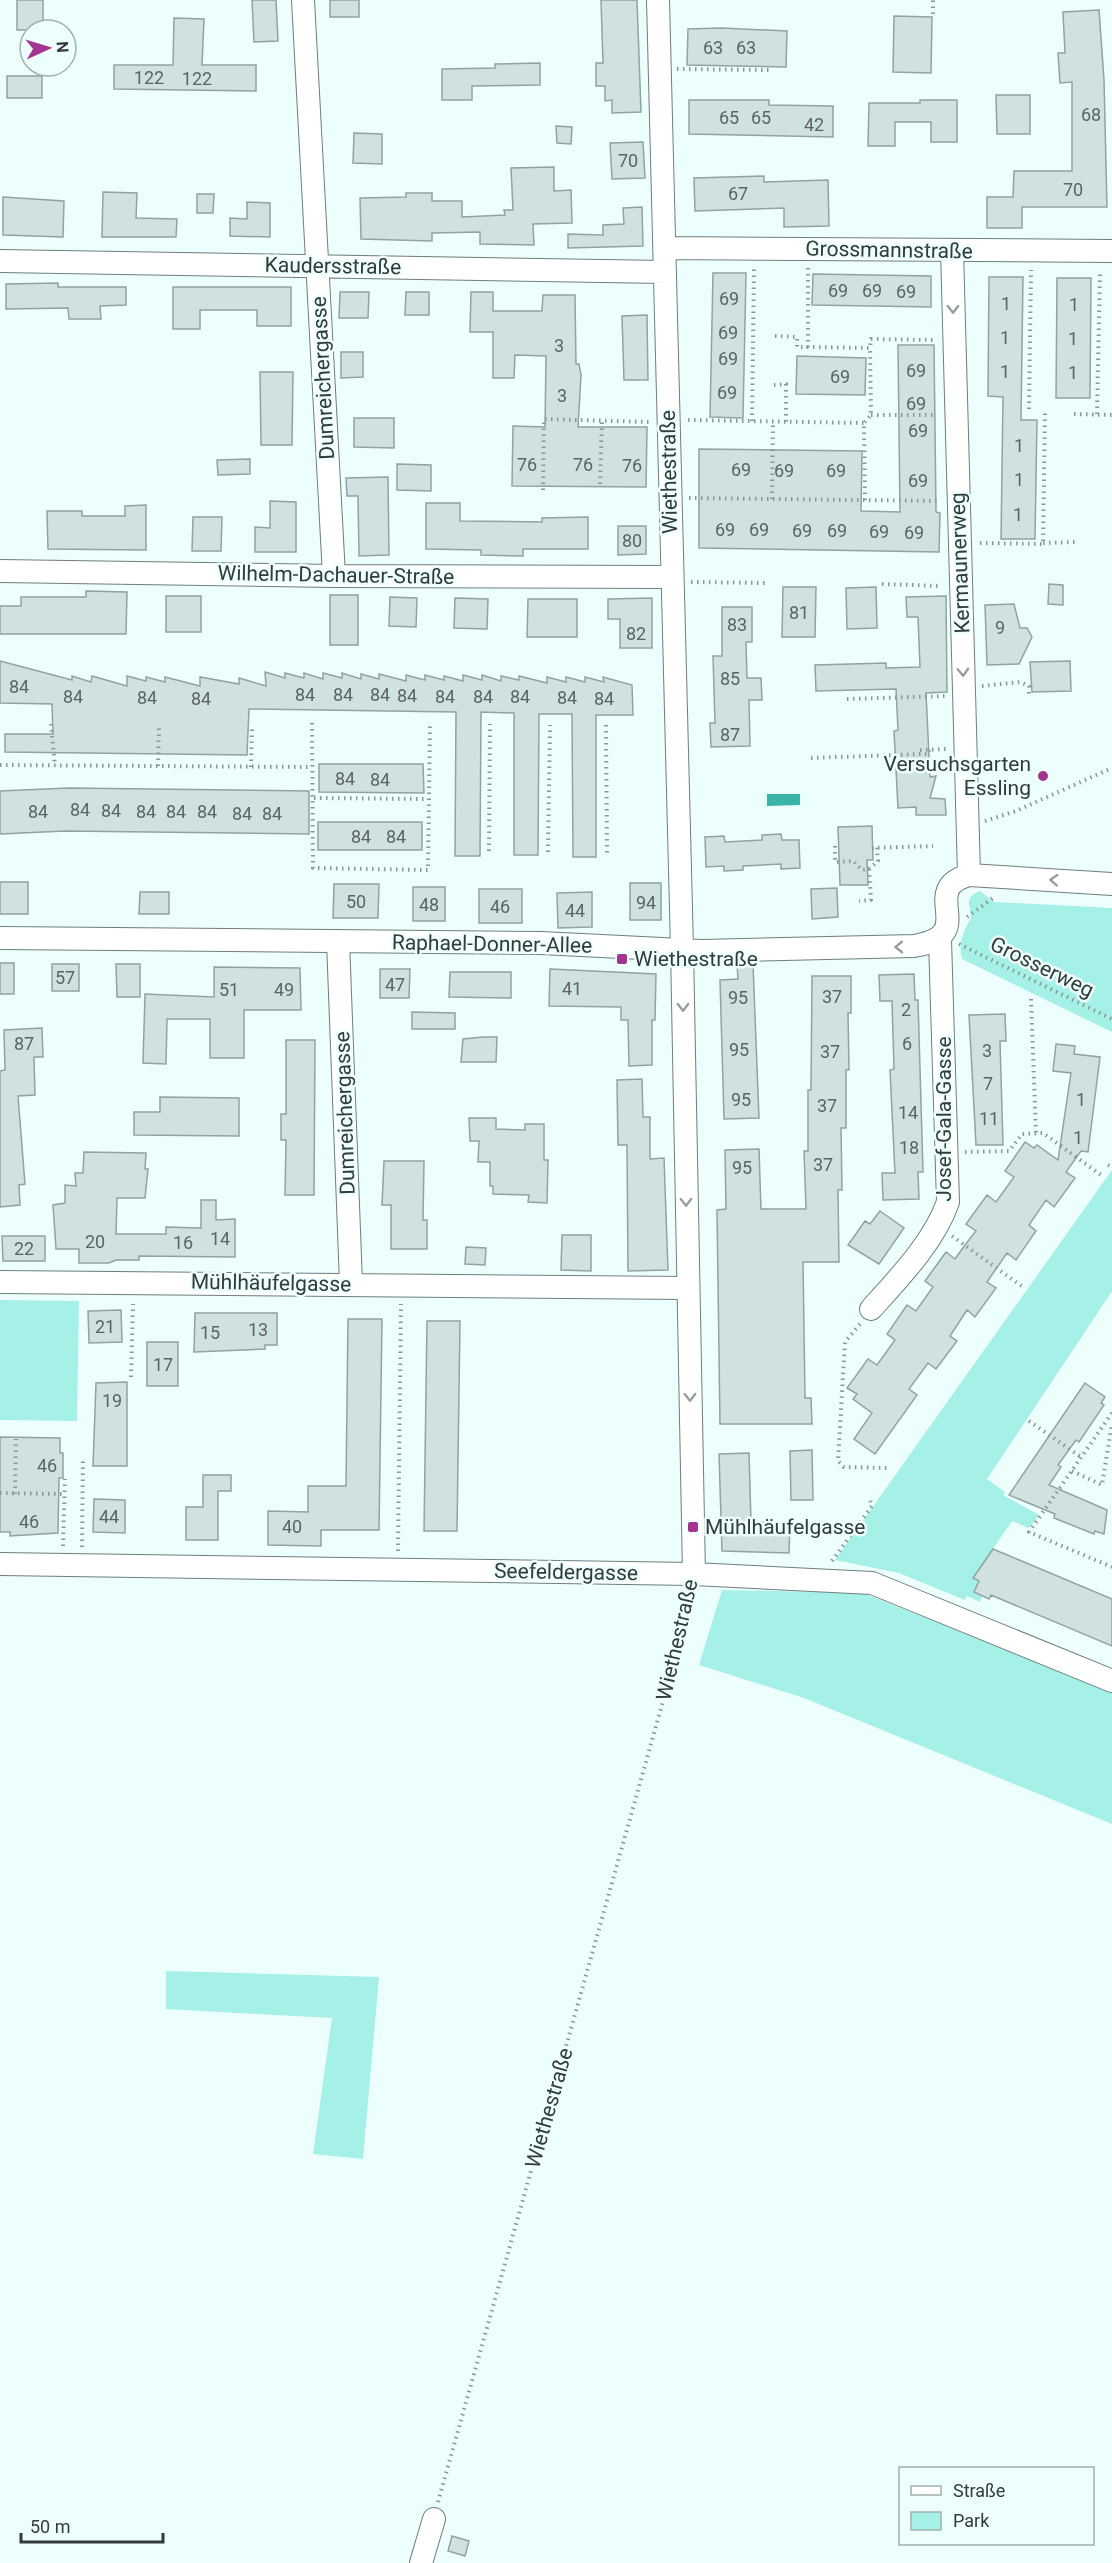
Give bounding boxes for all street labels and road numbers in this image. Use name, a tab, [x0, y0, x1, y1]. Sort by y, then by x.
street label: Grossmannstraße	[805, 237, 973, 263]
street label: Kaudersstraße	[265, 253, 401, 279]
street label: Dumreichergasse	[307, 296, 339, 460]
street label: Wiethestraße	[656, 410, 682, 534]
street label: Kermaunerweg	[946, 492, 974, 634]
street label: Wilhelm-Dachauer-Straße	[217, 561, 455, 589]
street label: Raphael-Donner-Allee	[392, 930, 592, 958]
street label: Grosserweg	[986, 932, 1098, 1002]
street label: Dumreichergasse	[330, 1031, 360, 1195]
street label: Josef-Gala-Gasse	[932, 1036, 956, 1202]
street label: Mühlhäufelgasse	[191, 1270, 351, 1296]
street label: Seefeldergasse	[494, 1559, 638, 1585]
street label: Wiethestraße	[651, 1577, 703, 1703]
street label: Wiethestraße	[520, 2045, 578, 2171]

